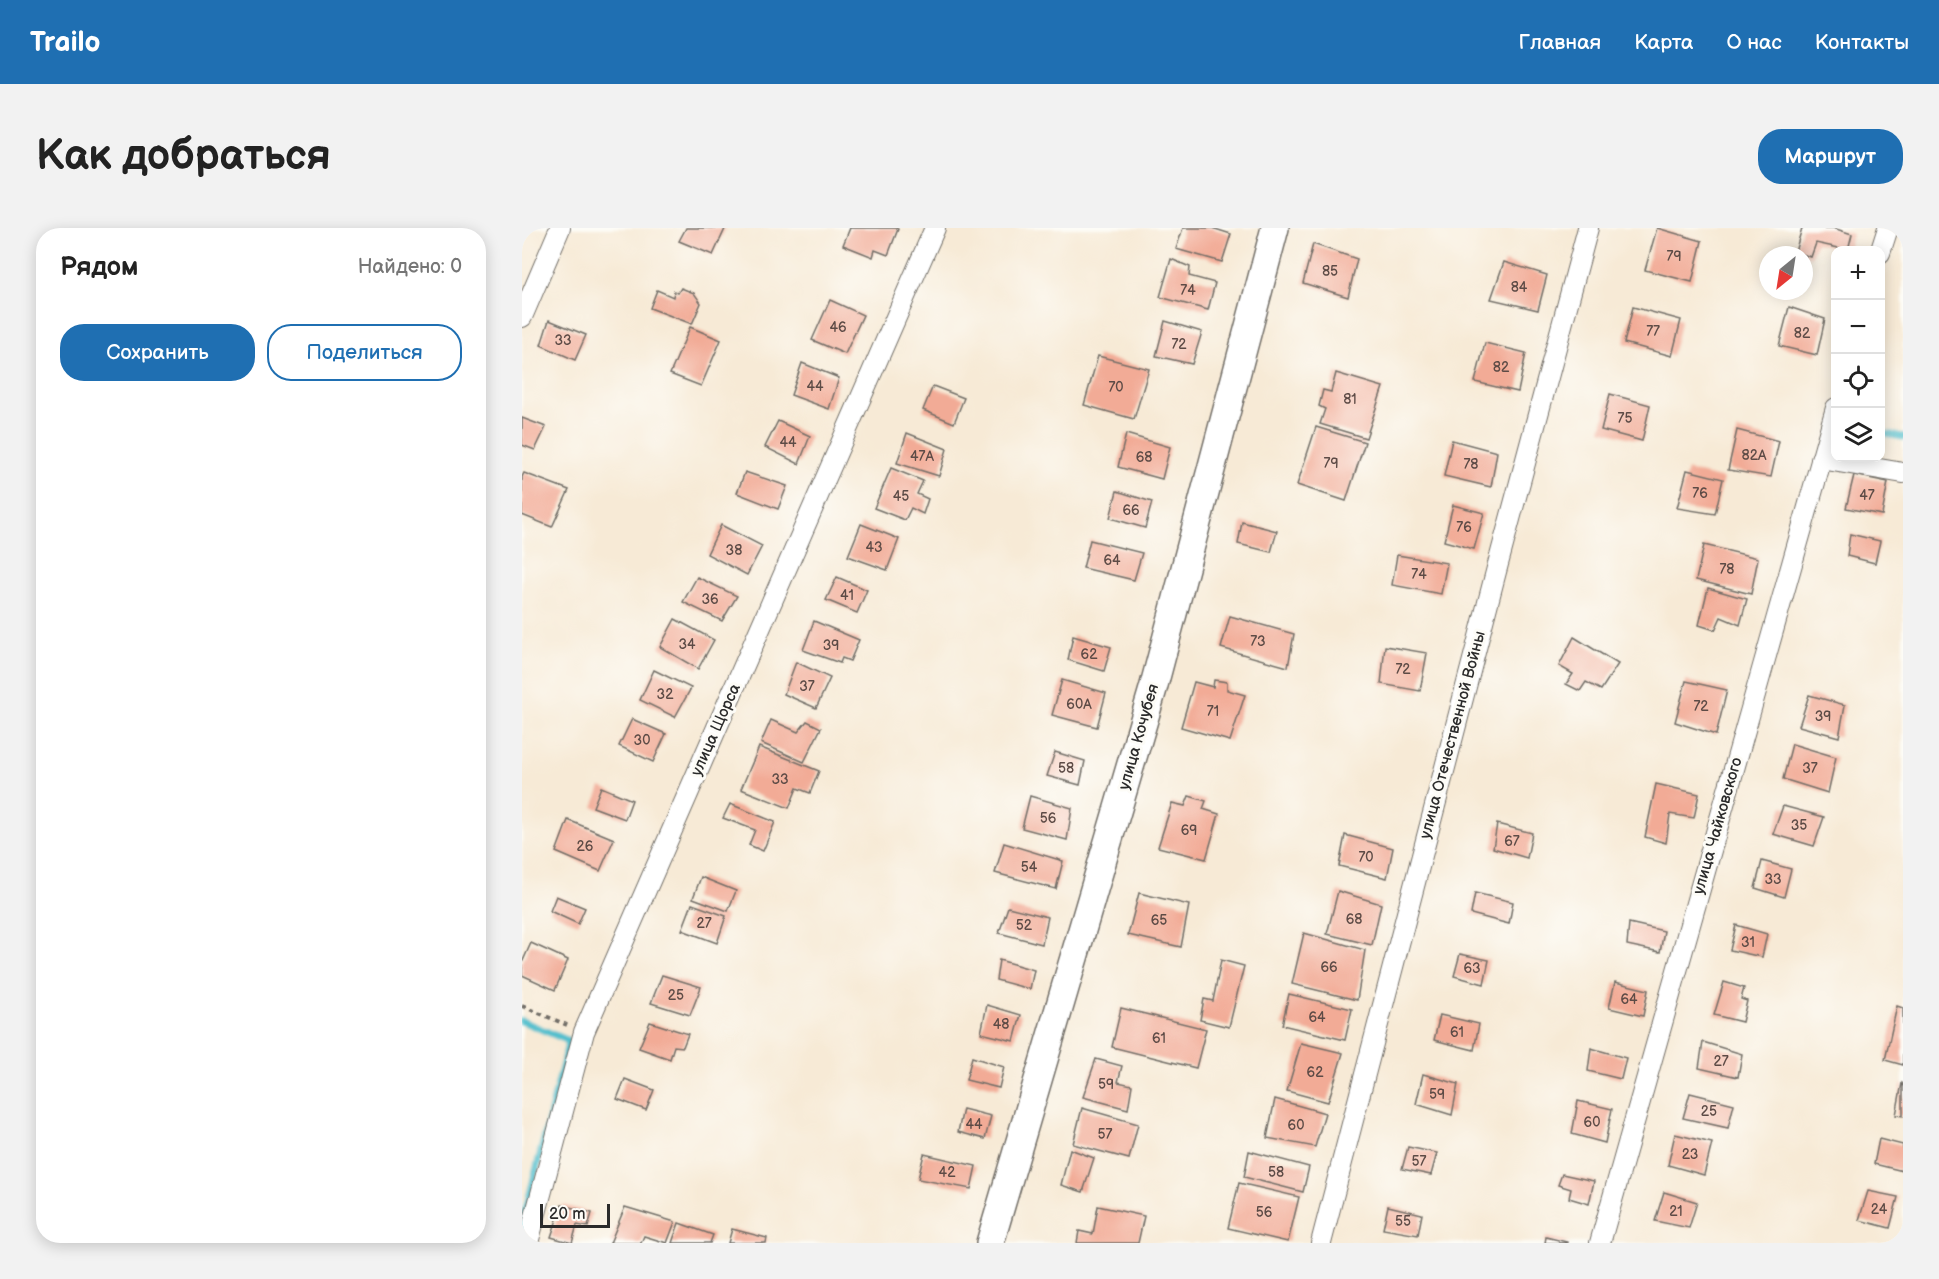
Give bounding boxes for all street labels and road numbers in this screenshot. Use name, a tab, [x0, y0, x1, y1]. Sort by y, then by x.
street label: улица Отечественной Войны	[1416, 629, 1490, 841]
street label: улица Щорса	[687, 680, 745, 779]
street label: улица Кочубея	[1115, 682, 1163, 792]
street label: улица Чайковского	[1689, 755, 1747, 897]

